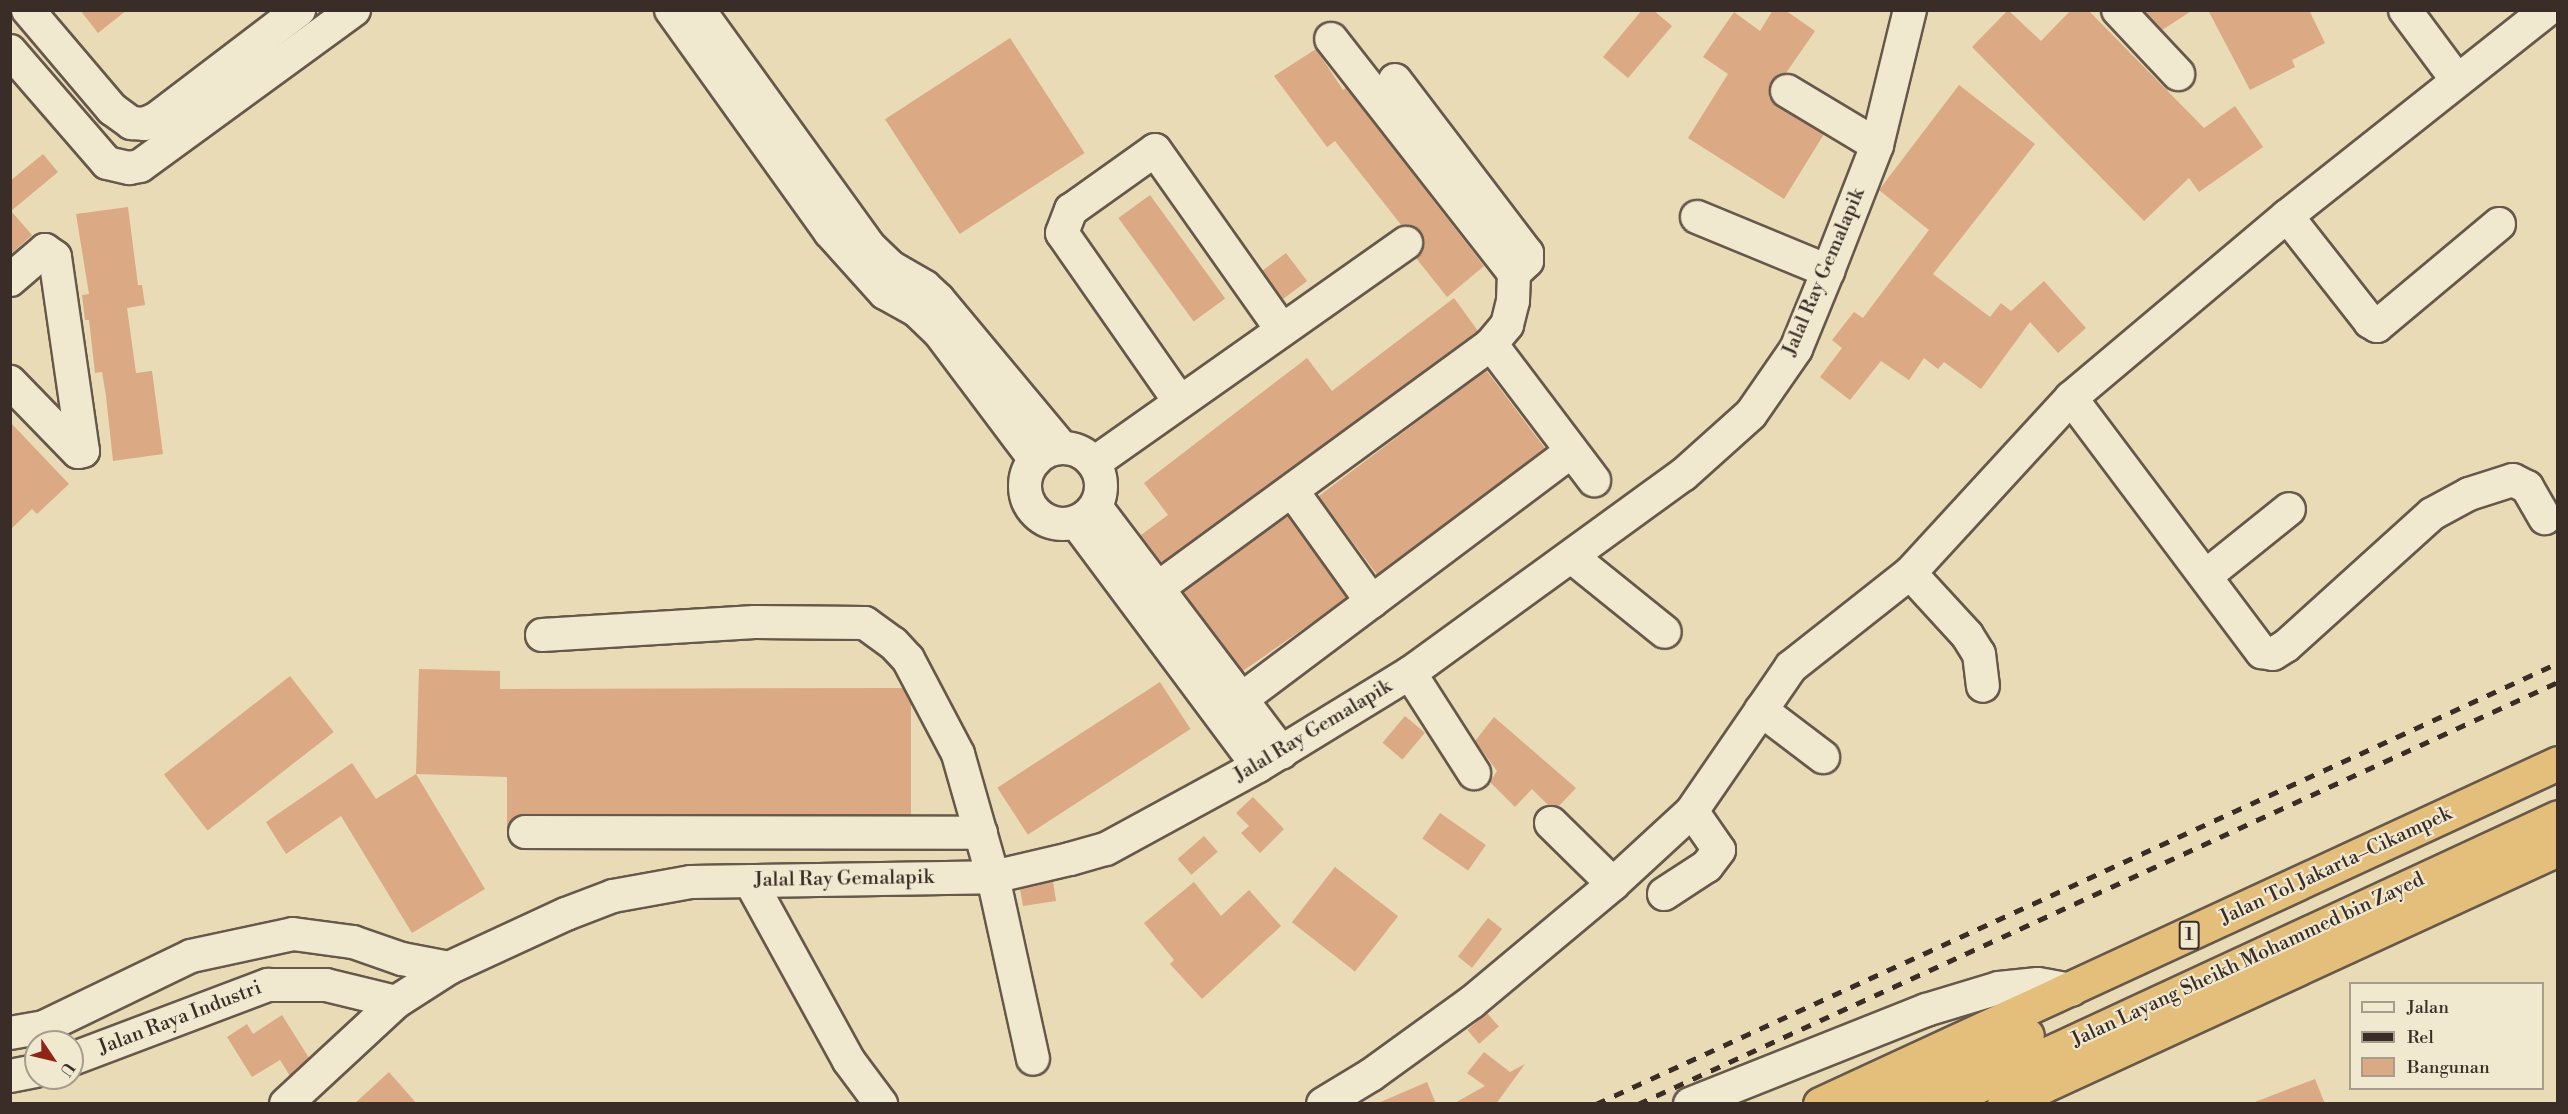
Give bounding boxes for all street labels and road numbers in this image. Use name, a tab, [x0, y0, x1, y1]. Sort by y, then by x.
street label: Jalal Ray Gemalapik	[1778, 185, 1870, 359]
street label: Jalal Ray Gemalapik	[1230, 674, 1396, 788]
street label: Jalan Tol Jakarta–Cikampek	[2216, 802, 2456, 930]
street label: Jalal Ray Gemalapik	[754, 865, 934, 893]
street label: Jalan Layang Sheikh Mohammed bin Zayed	[2068, 868, 2428, 1052]
road number: 1	[2178, 920, 2200, 950]
street label: Jalan Raya Industri	[95, 976, 265, 1060]

